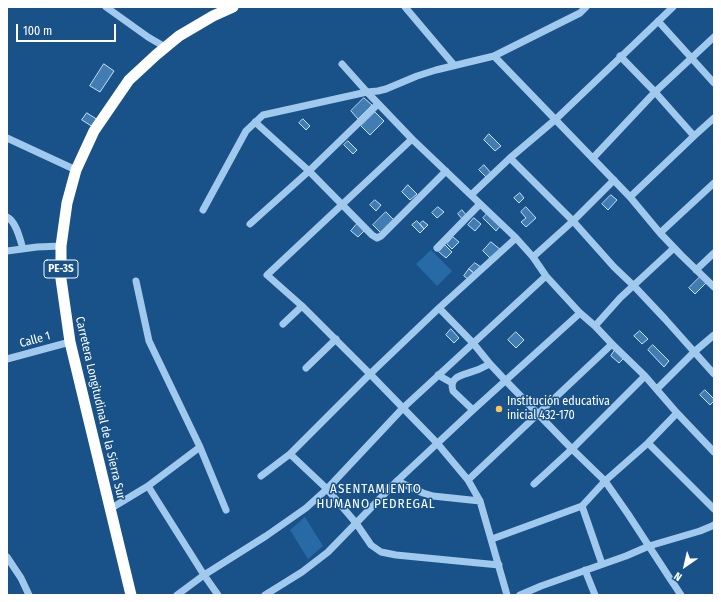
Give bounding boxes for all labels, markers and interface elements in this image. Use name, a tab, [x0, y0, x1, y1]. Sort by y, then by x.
scale bar	[18, 16, 118, 42]
text: 100 m	[23, 24, 52, 38]
road number: PE-3S	[44, 260, 78, 278]
street label: Carretera Longitudinal de la Sierra Sur	[72, 315, 128, 501]
street label: Calle 1	[18, 329, 52, 351]
place label: Institución educativa inicial 432-170	[507, 395, 610, 423]
marker: Institución educativa inicial 432-170	[494, 404, 504, 414]
district label: ASENTAMIENTO HUMANO PEDREGAL	[316, 481, 436, 512]
north arrow	[665, 546, 705, 586]
text: N	[672, 569, 684, 584]

